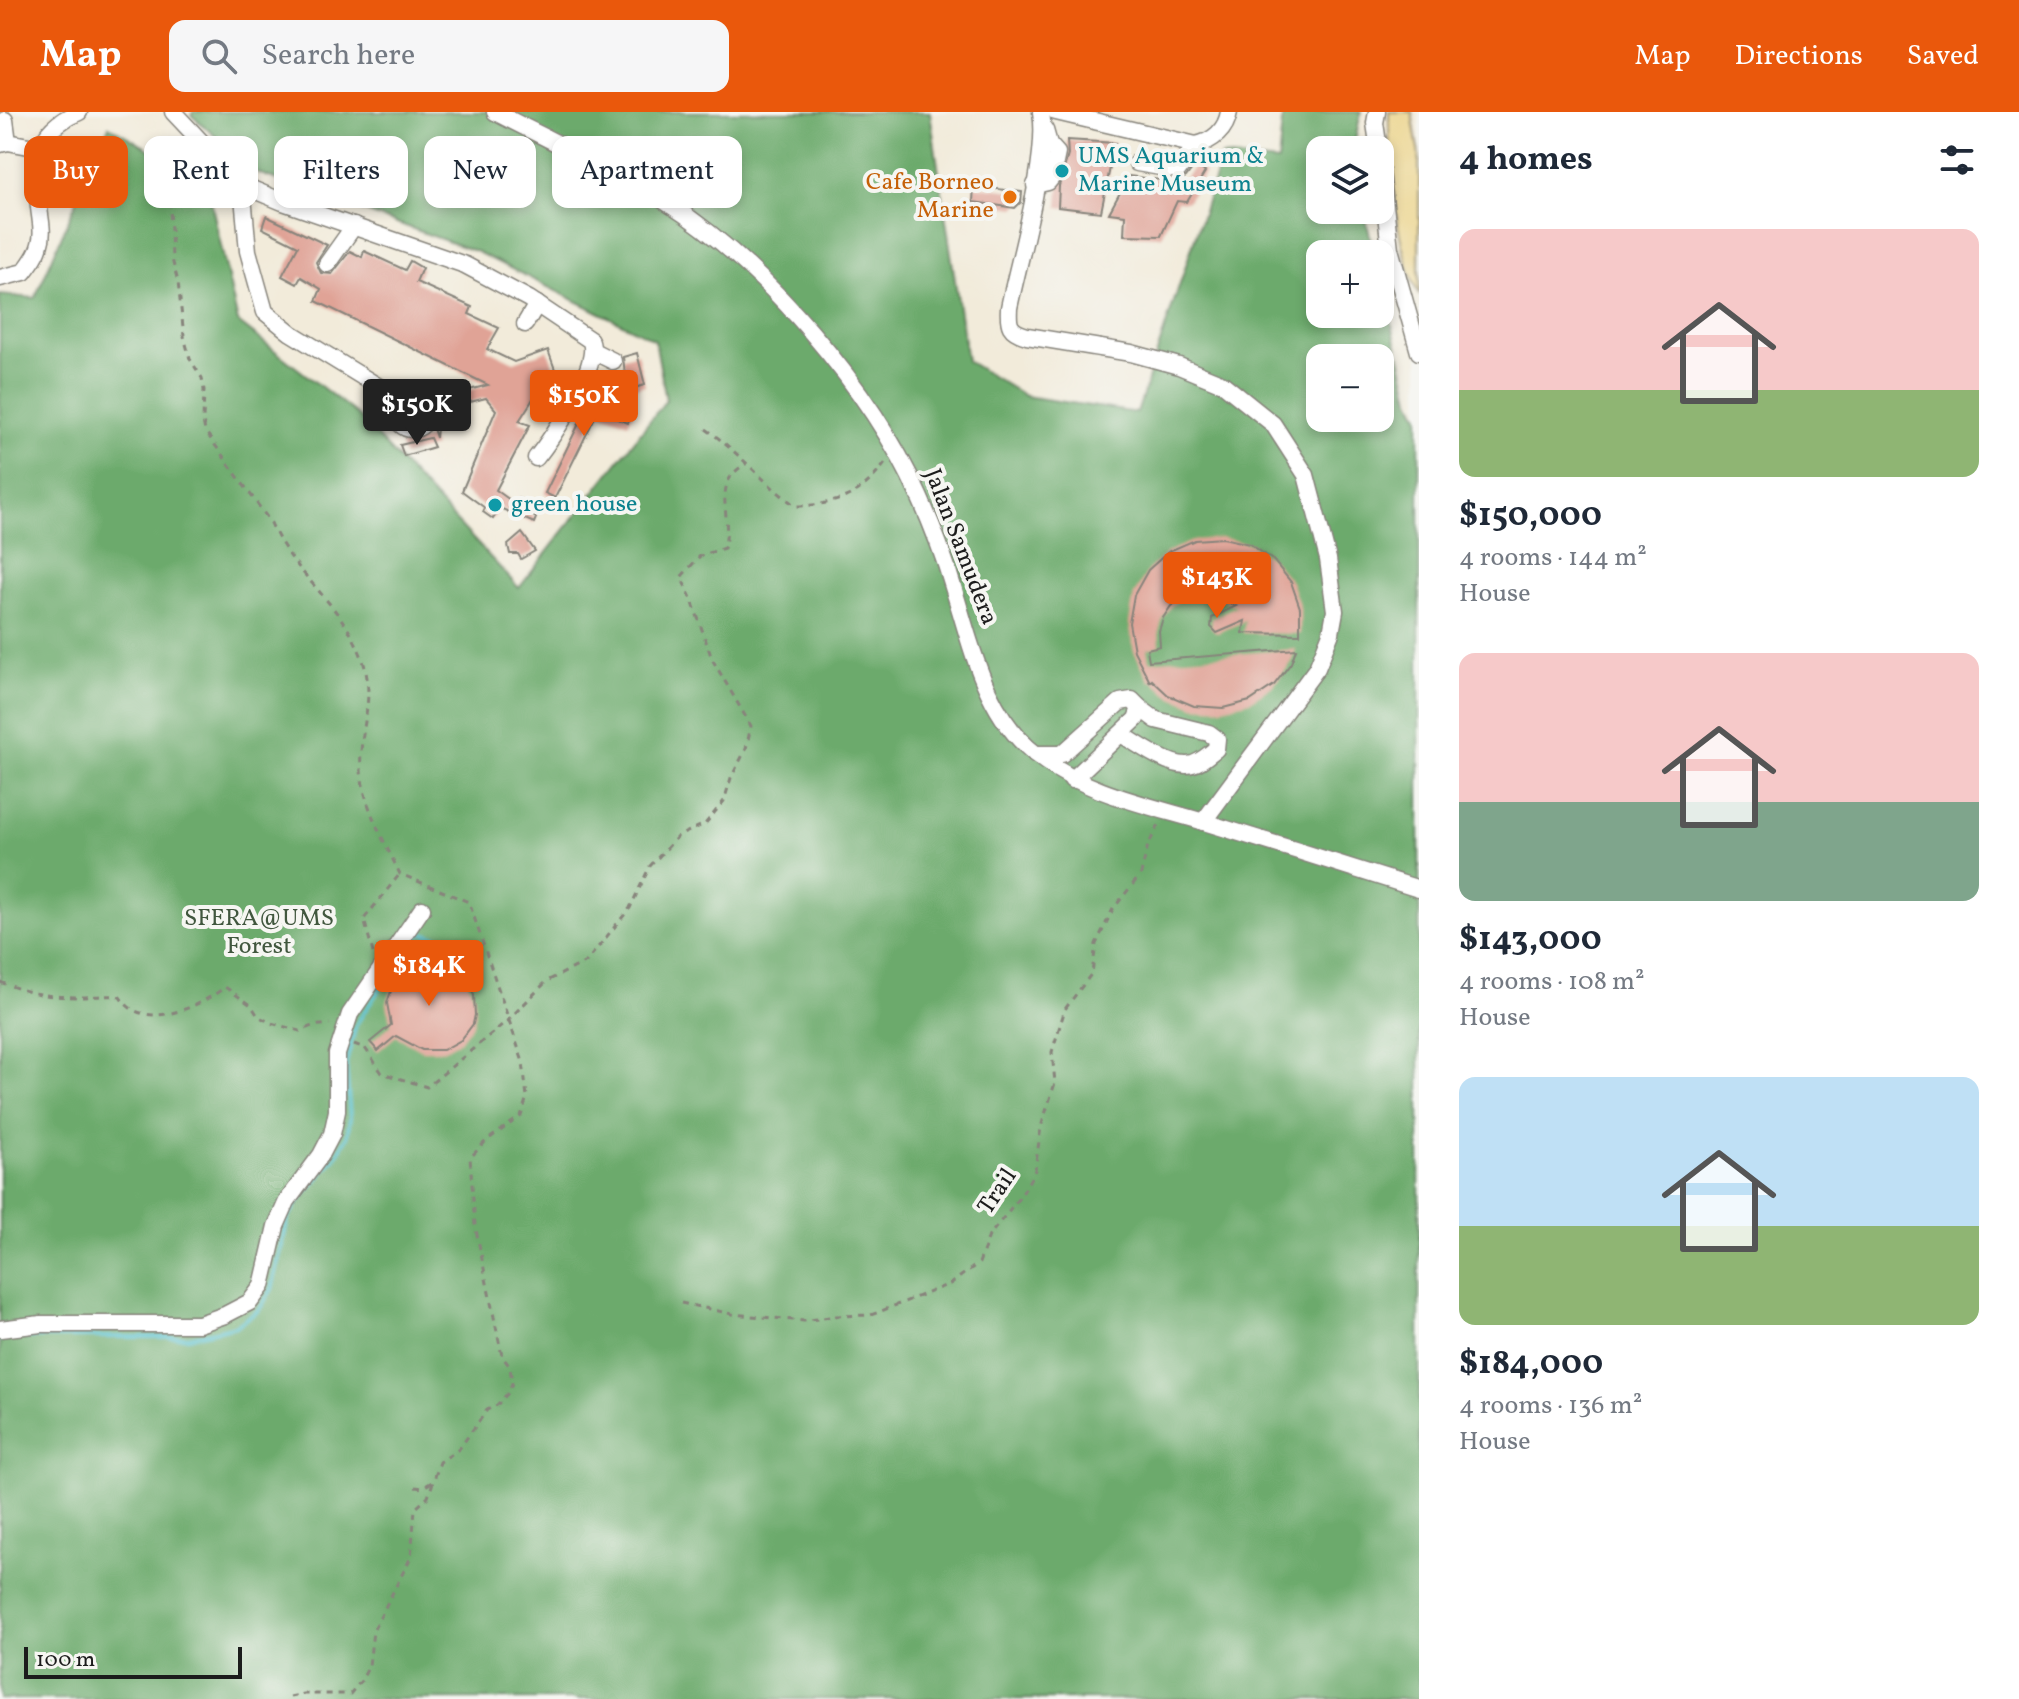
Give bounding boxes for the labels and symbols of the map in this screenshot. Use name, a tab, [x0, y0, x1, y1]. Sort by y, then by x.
place label: UMS Aquarium & Marine Museum	[1078, 140, 1264, 202]
marker: UMS Aquarium & Marine Museum	[1053, 162, 1071, 180]
place label: Cafe Borneo Marine	[866, 166, 994, 228]
marker: Cafe Borneo Marine	[1001, 188, 1019, 206]
pin: $150K	[528, 370, 640, 438]
pin: $150K	[361, 379, 473, 447]
street label: Jalan Samudera	[915, 464, 1005, 630]
place label: green house	[511, 488, 637, 522]
marker: green house	[486, 496, 504, 514]
pin: $143K	[1161, 552, 1273, 620]
park label: SFERA@UMS Forest	[184, 902, 334, 964]
pin: $184K	[373, 940, 485, 1008]
street label: Trail	[970, 1162, 1026, 1222]
scale bar	[24, 1643, 242, 1679]

